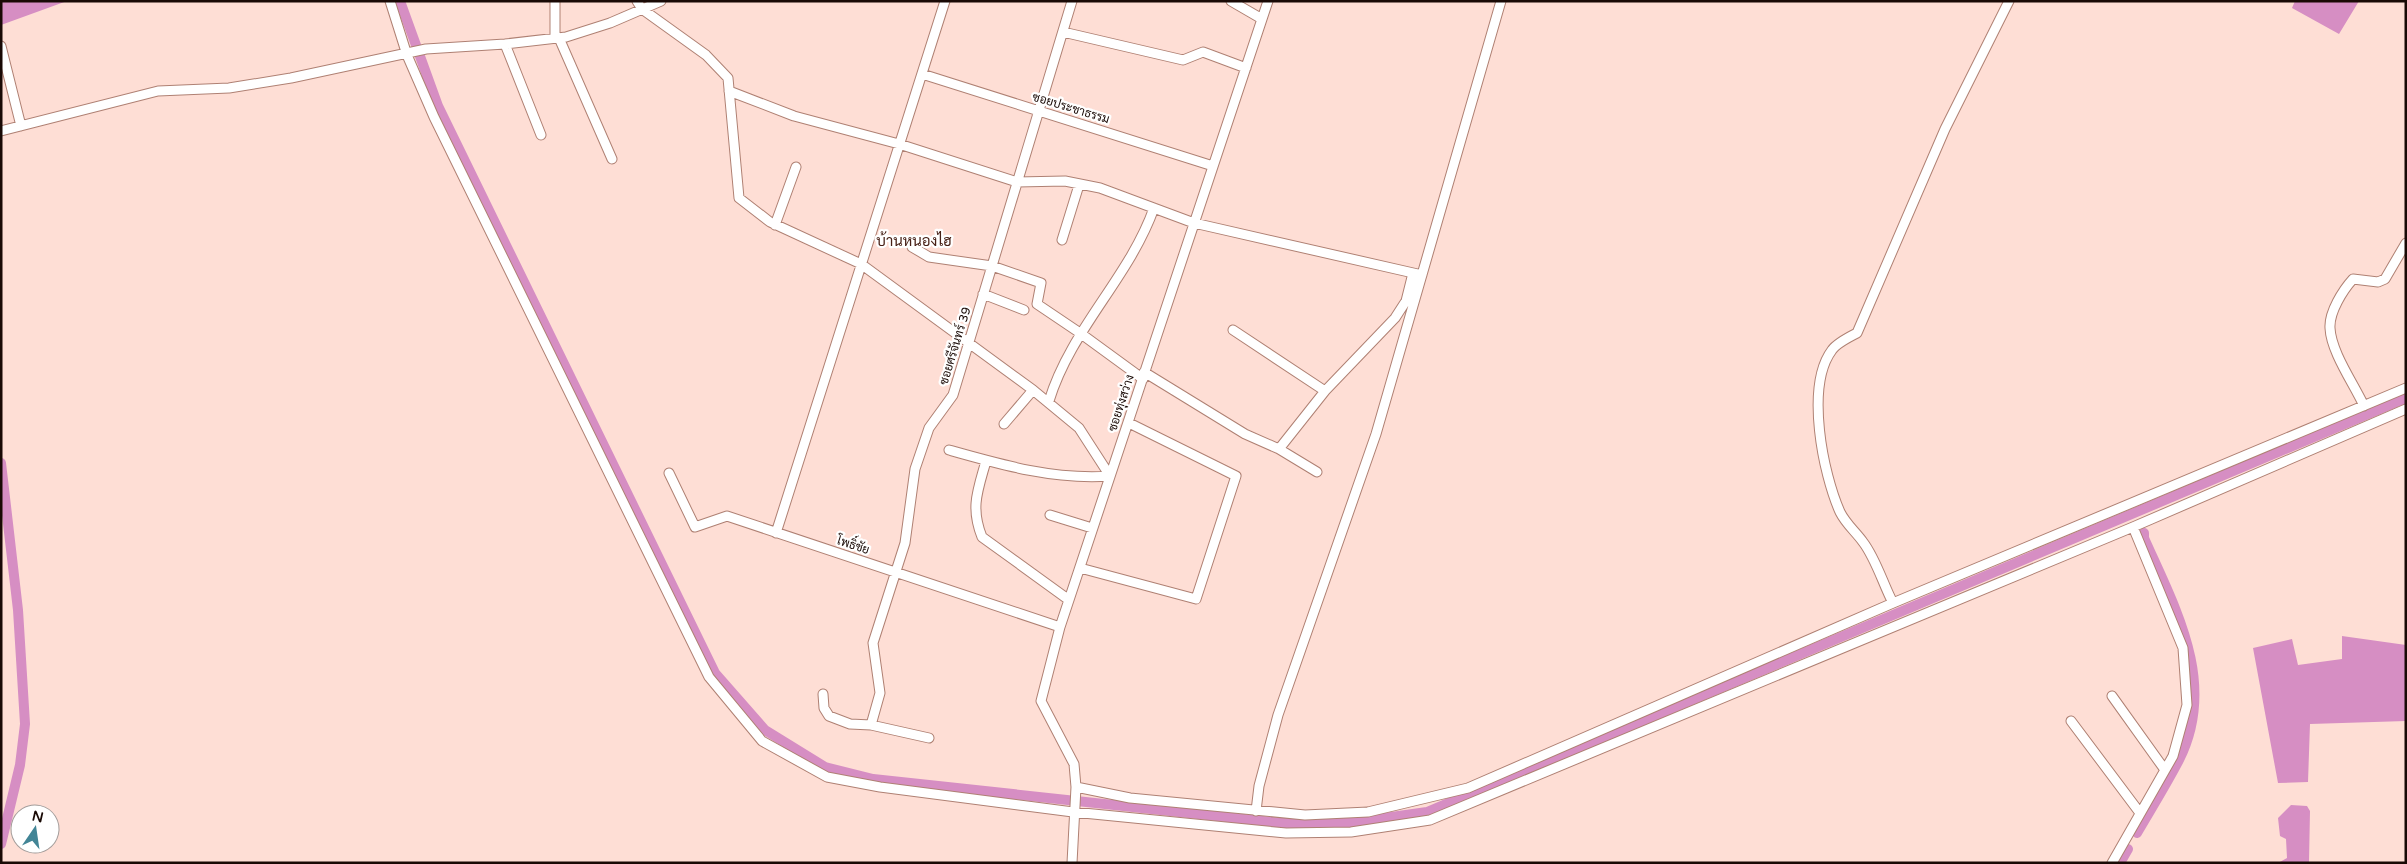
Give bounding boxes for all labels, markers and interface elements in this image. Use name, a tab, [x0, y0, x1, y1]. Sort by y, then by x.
street label: ซอยประชาธรรม	[1031, 90, 1111, 126]
district label: บ้านหนองไฮ	[876, 231, 952, 250]
street label: ซอยศรีจันทร์ 39	[936, 305, 973, 387]
street label: ซอยทุ่งสว่าง	[1105, 373, 1139, 434]
street label: โพธิ์ชัย	[834, 529, 873, 557]
north arrow	[10, 804, 60, 854]
text: N	[30, 807, 45, 826]

